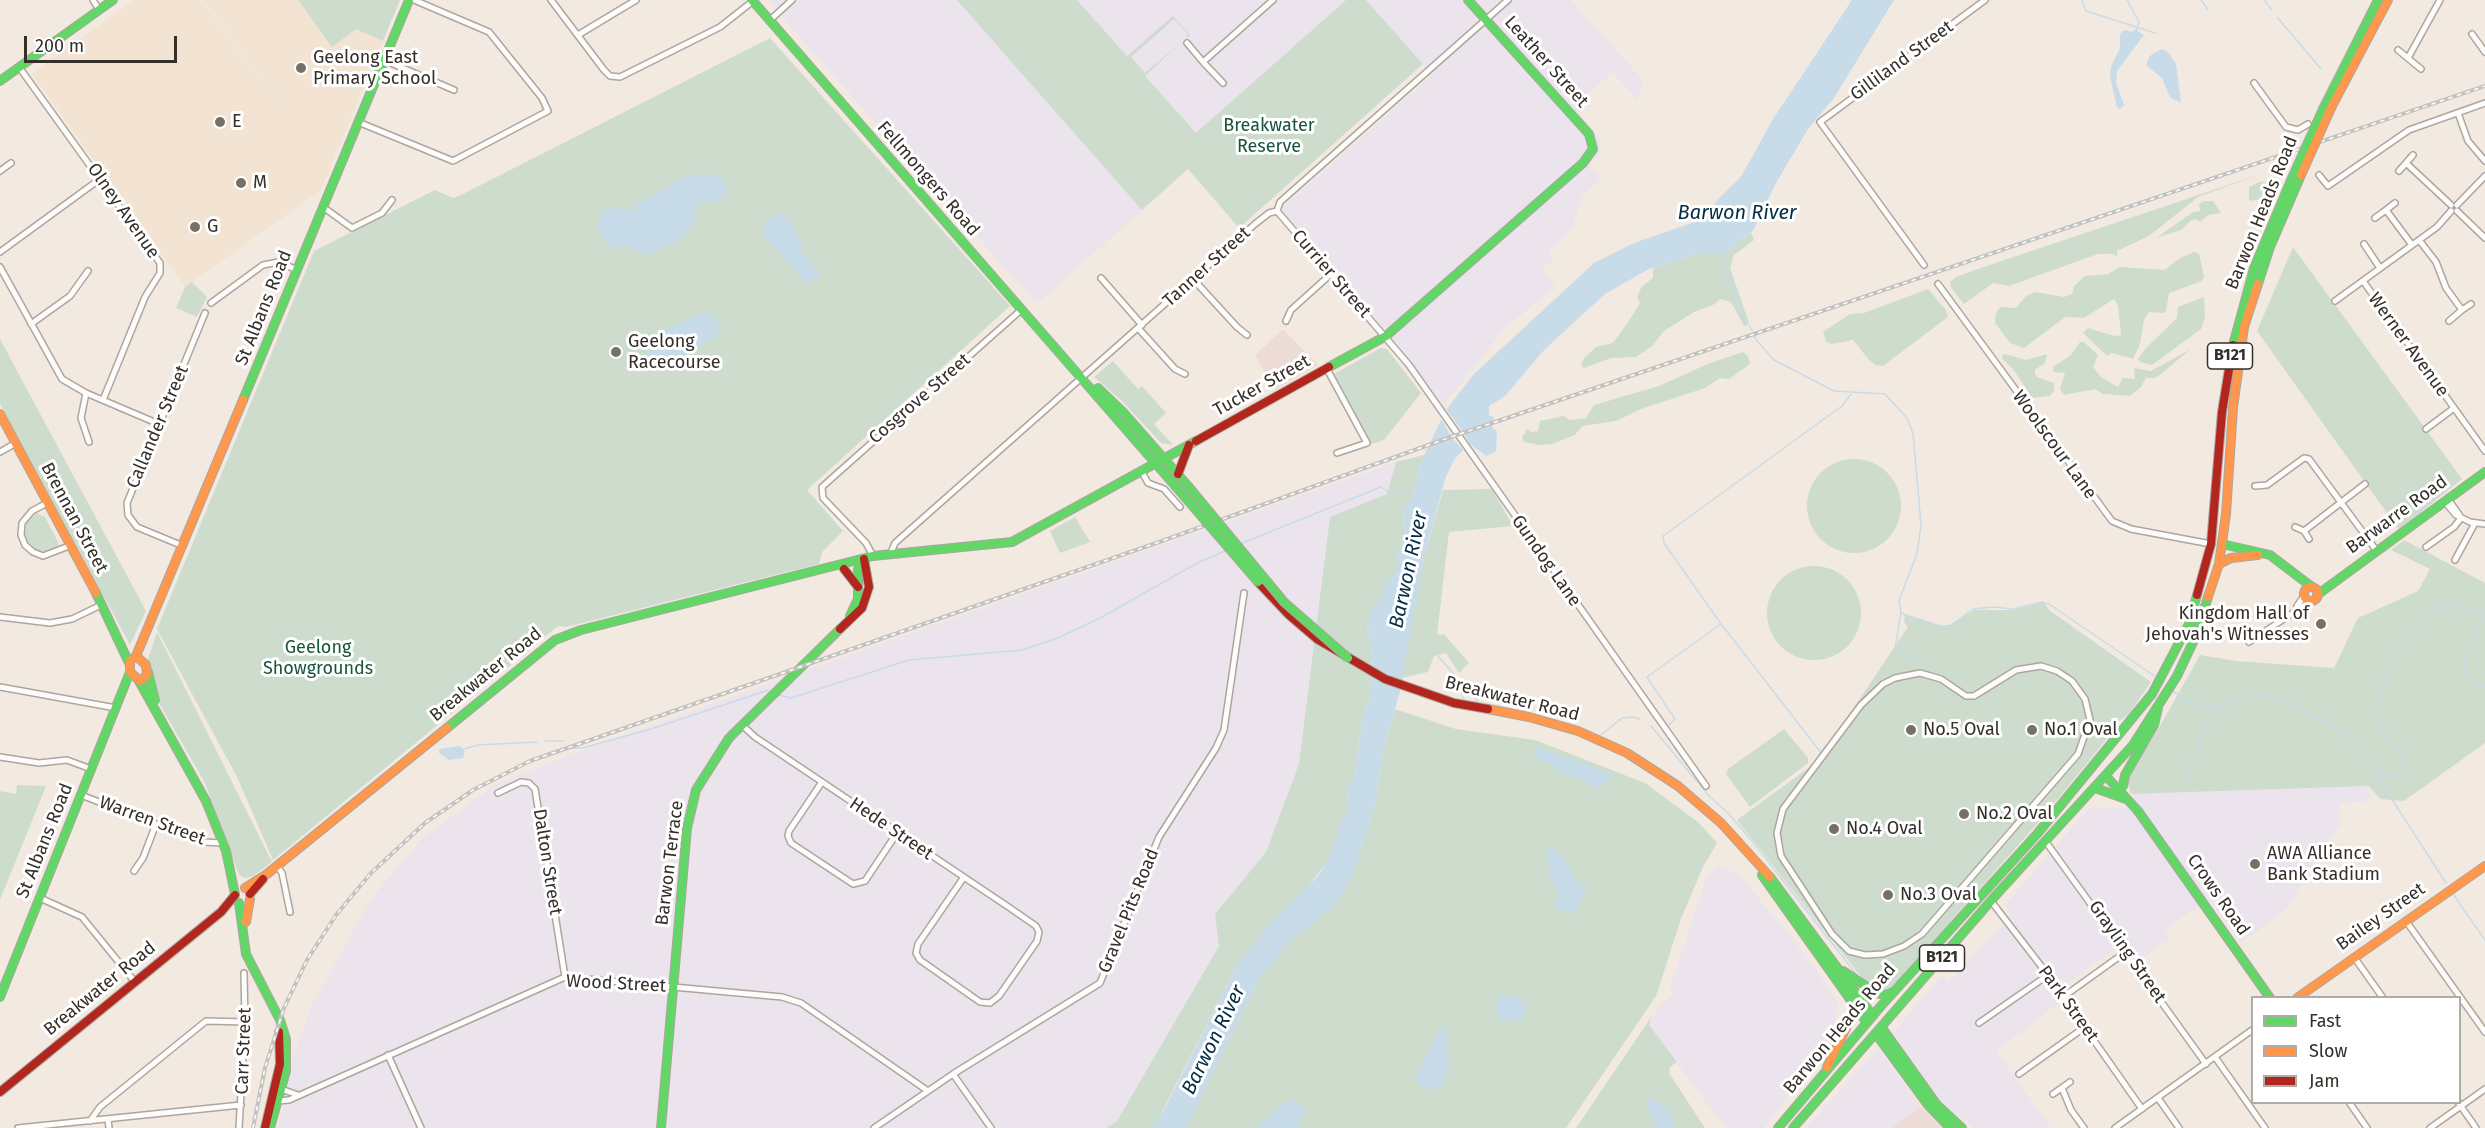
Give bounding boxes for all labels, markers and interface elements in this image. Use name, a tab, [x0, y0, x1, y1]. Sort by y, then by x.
street label: Leather Street	[1499, 12, 1593, 112]
street label: Gilliland Street	[1846, 16, 1958, 106]
scale bar	[27, 24, 180, 62]
text: 200 m	[35, 35, 84, 57]
place label: Geelong East Primary School	[313, 47, 436, 90]
marker: Geelong East Primary School	[294, 61, 308, 75]
place label: E	[232, 111, 242, 133]
marker: E	[213, 115, 227, 129]
park label: Breakwater Reserve	[1223, 115, 1315, 158]
street label: Fellmongers Road	[872, 117, 984, 241]
street label: Barwon Heads Road	[2221, 133, 2303, 293]
street label: Olney Avenue	[82, 159, 164, 263]
place label: M	[253, 172, 267, 194]
marker: M	[234, 176, 248, 190]
water label: Barwon River	[1678, 201, 1796, 225]
place label: G	[207, 216, 218, 238]
marker: G	[188, 220, 202, 234]
street label: Tanner Street	[1159, 222, 1255, 312]
street label: Currier Street	[1287, 226, 1375, 322]
street label: St Albans Road	[231, 247, 297, 369]
street label: Werner Avenue	[2363, 289, 2453, 401]
place label: Geelong Racecourse	[628, 331, 721, 374]
road number: B121	[2208, 343, 2252, 369]
marker: Geelong Racecourse	[609, 345, 623, 359]
street label: Cosgrove Street	[865, 349, 975, 449]
street label: Tucker Street	[1210, 351, 1314, 421]
street label: Callander Street	[122, 362, 194, 492]
street label: Woolscour Lane	[2007, 386, 2101, 504]
street label: Brennan Street	[36, 459, 112, 577]
street label: Barwarre Road	[2342, 471, 2452, 559]
water label: Barwon River	[1385, 509, 1433, 631]
street label: Gundog Lane	[1507, 511, 1585, 611]
place label: Kingdom Hall of Jehovah's Witnesses	[2145, 603, 2309, 646]
marker: Kingdom Hall of Jehovah's Witnesses	[2314, 617, 2328, 631]
street label: Breakwater Road	[426, 623, 546, 727]
park label: Geelong Showgrounds	[263, 637, 373, 680]
street label: Breakwater Road	[1443, 672, 1581, 726]
place label: No.5 Oval	[1923, 719, 2000, 741]
place label: No.1 Oval	[2044, 719, 2118, 741]
marker: No.5 Oval	[1904, 723, 1918, 737]
marker: No.1 Oval	[2025, 723, 2039, 737]
street label: St Albans Road	[12, 780, 78, 902]
street label: Warren Street	[96, 792, 208, 850]
street label: Hede Street	[845, 793, 937, 865]
street label: Barwon Terrace	[652, 799, 688, 927]
place label: No.2 Oval	[1976, 803, 2053, 825]
street label: Dalton Street	[528, 807, 566, 917]
marker: No.2 Oval	[1957, 807, 1971, 821]
place label: No.4 Oval	[1846, 818, 1923, 840]
marker: No.4 Oval	[1827, 822, 1841, 836]
place label: AWA Alliance Bank Stadium	[2267, 843, 2380, 886]
street label: Gravel Pits Road	[1094, 846, 1164, 976]
street label: Crows Road	[2182, 850, 2254, 940]
marker: AWA Alliance Bank Stadium	[2248, 857, 2262, 871]
street label: Bailey Street	[2333, 879, 2429, 955]
place label: No.3 Oval	[1900, 884, 1977, 906]
marker: No.3 Oval	[1881, 888, 1895, 902]
street label: Grayling Street	[2084, 897, 2170, 1007]
street label: Breakwater Road	[40, 937, 160, 1041]
road number: B121	[1920, 945, 1964, 971]
street label: Barwon Heads Road	[1779, 959, 1901, 1099]
street label: Park Street	[2033, 962, 2103, 1046]
street label: Wood Street	[565, 971, 667, 997]
water label: Barwon River	[1177, 981, 1251, 1099]
legend	[2251, 996, 2461, 1104]
street label: Carr Street	[232, 1007, 256, 1095]
text: Fast	[2309, 1010, 2341, 1032]
text: Slow	[2309, 1040, 2347, 1062]
text: Jam	[2309, 1070, 2340, 1092]

